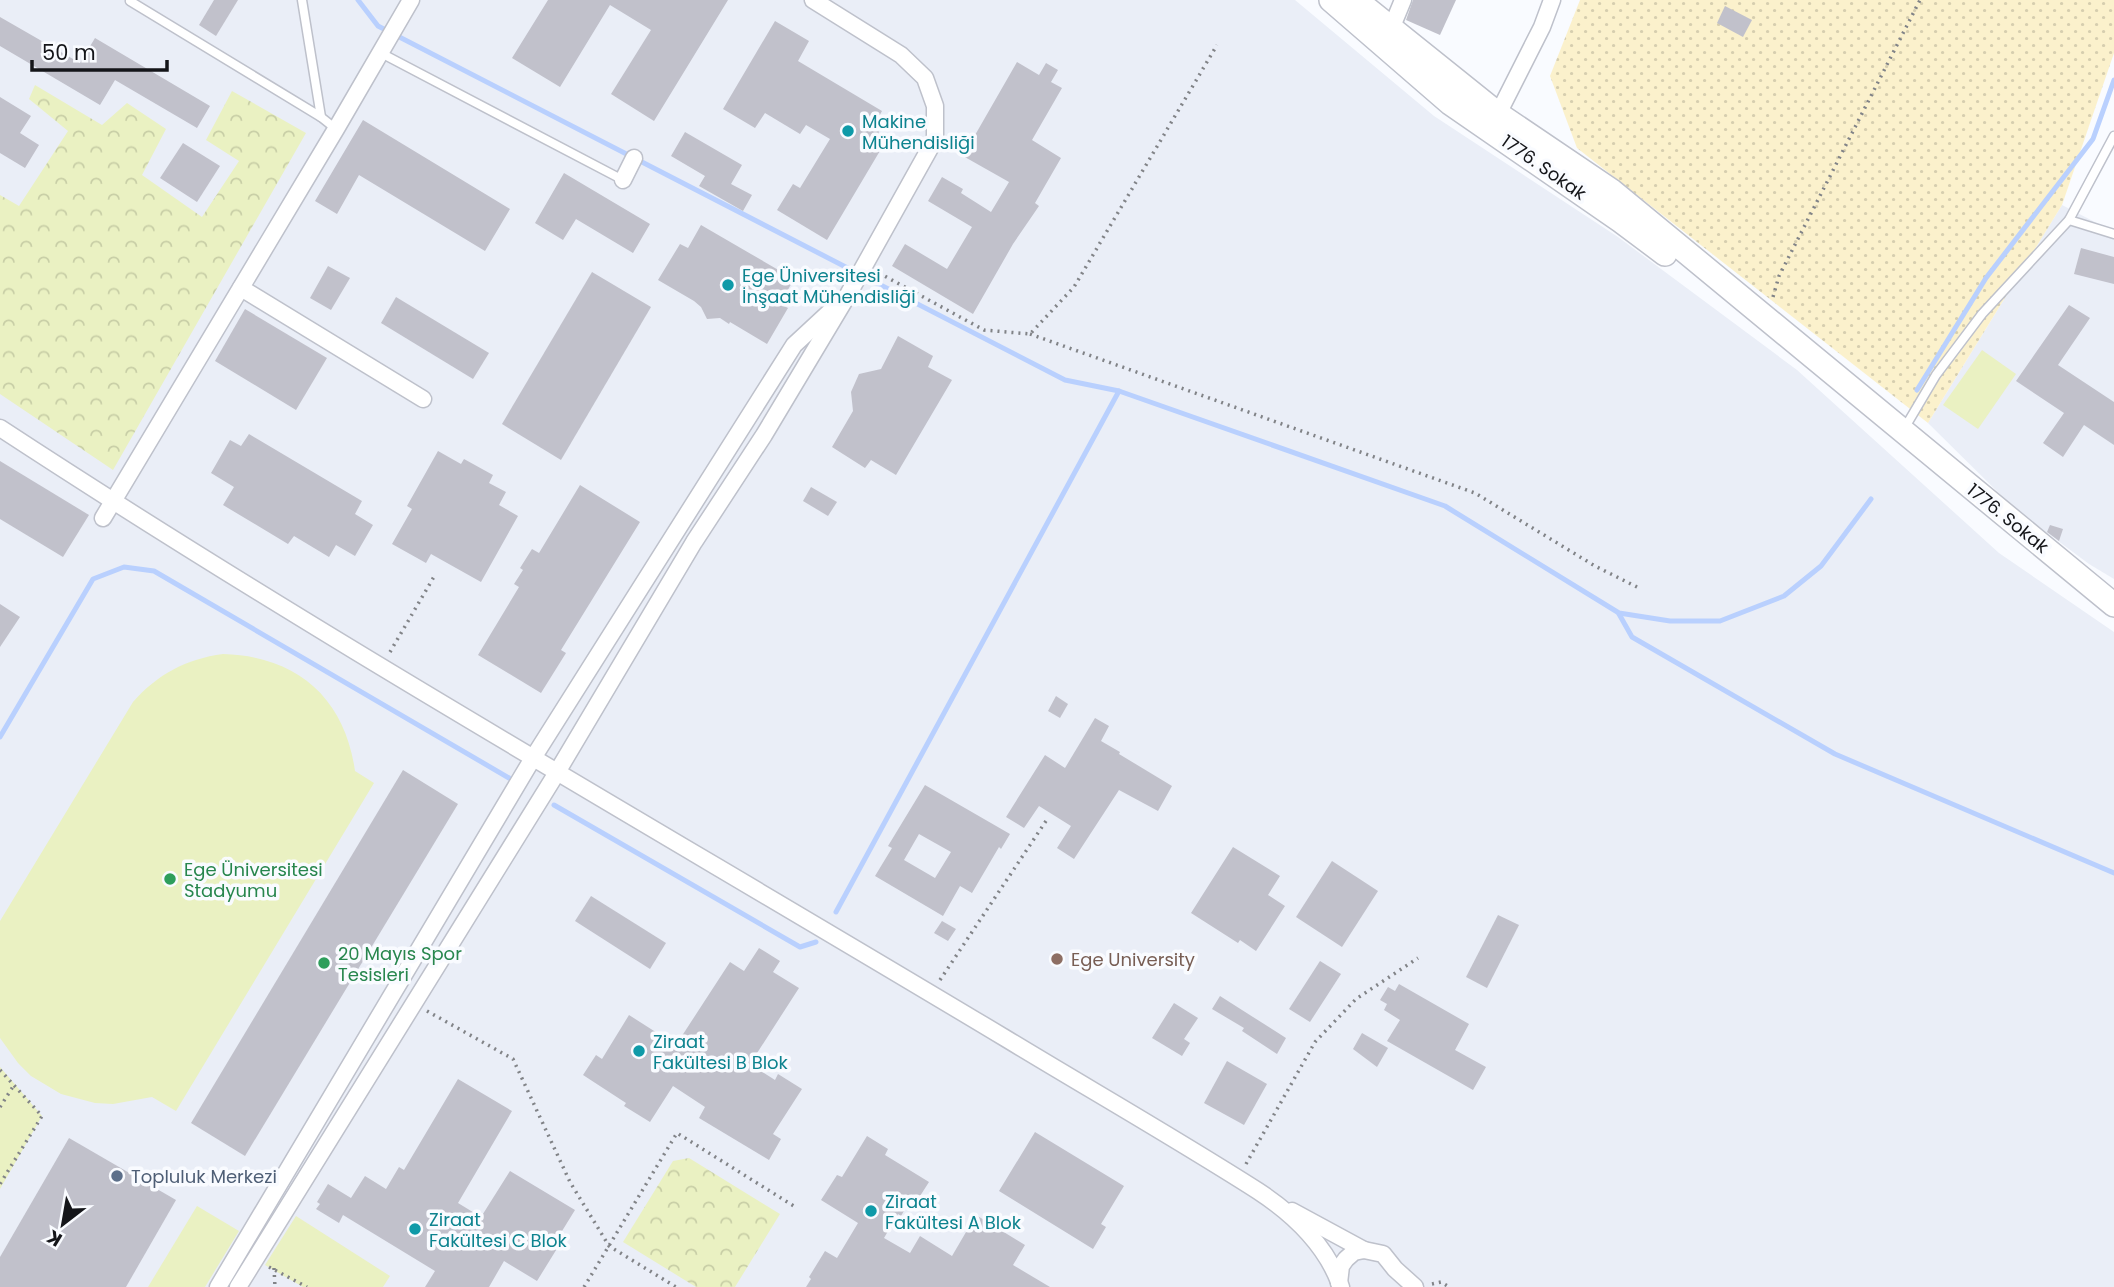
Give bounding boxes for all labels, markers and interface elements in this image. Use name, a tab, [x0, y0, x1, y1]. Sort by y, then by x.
scale bar	[32, 28, 166, 72]
text: 50 m	[42, 38, 96, 67]
place label: Makine Mühendisliği	[862, 109, 975, 155]
marker: Makine Mühendisliği	[840, 123, 856, 139]
street label: 1776. Sokak	[1497, 129, 1592, 206]
place label: Ege Üniversitesi İnşaat Mühendisliği	[742, 263, 916, 309]
marker: Ege Üniversitesi İnşaat Mühendisliği	[720, 277, 736, 293]
street label: 1776. Sokak	[1962, 477, 2055, 559]
place label: Ege Üniversitesi Stadyumu	[184, 857, 323, 903]
marker: Ege Üniversitesi Stadyumu	[162, 871, 178, 887]
place label: 20 Mayıs Spor Tesisleri	[338, 941, 462, 987]
place label: Ege University	[1071, 947, 1195, 972]
marker: Ege University	[1049, 951, 1065, 967]
marker: 20 Mayıs Spor Tesisleri	[316, 955, 332, 971]
place label: Ziraat Fakültesi B Blok	[653, 1029, 789, 1075]
marker: Ziraat Fakültesi B Blok	[631, 1043, 647, 1059]
place label: Topluluk Merkezi	[131, 1164, 277, 1189]
marker: Topluluk Merkezi	[109, 1168, 125, 1184]
north arrow	[28, 1189, 98, 1259]
place label: Ziraat Fakültesi A Blok	[885, 1189, 1022, 1235]
marker: Ziraat Fakültesi A Blok	[863, 1203, 879, 1219]
place label: Ziraat Fakültesi C Blok	[429, 1207, 567, 1253]
marker: Ziraat Fakültesi C Blok	[407, 1221, 423, 1237]
text: K	[42, 1223, 67, 1253]

